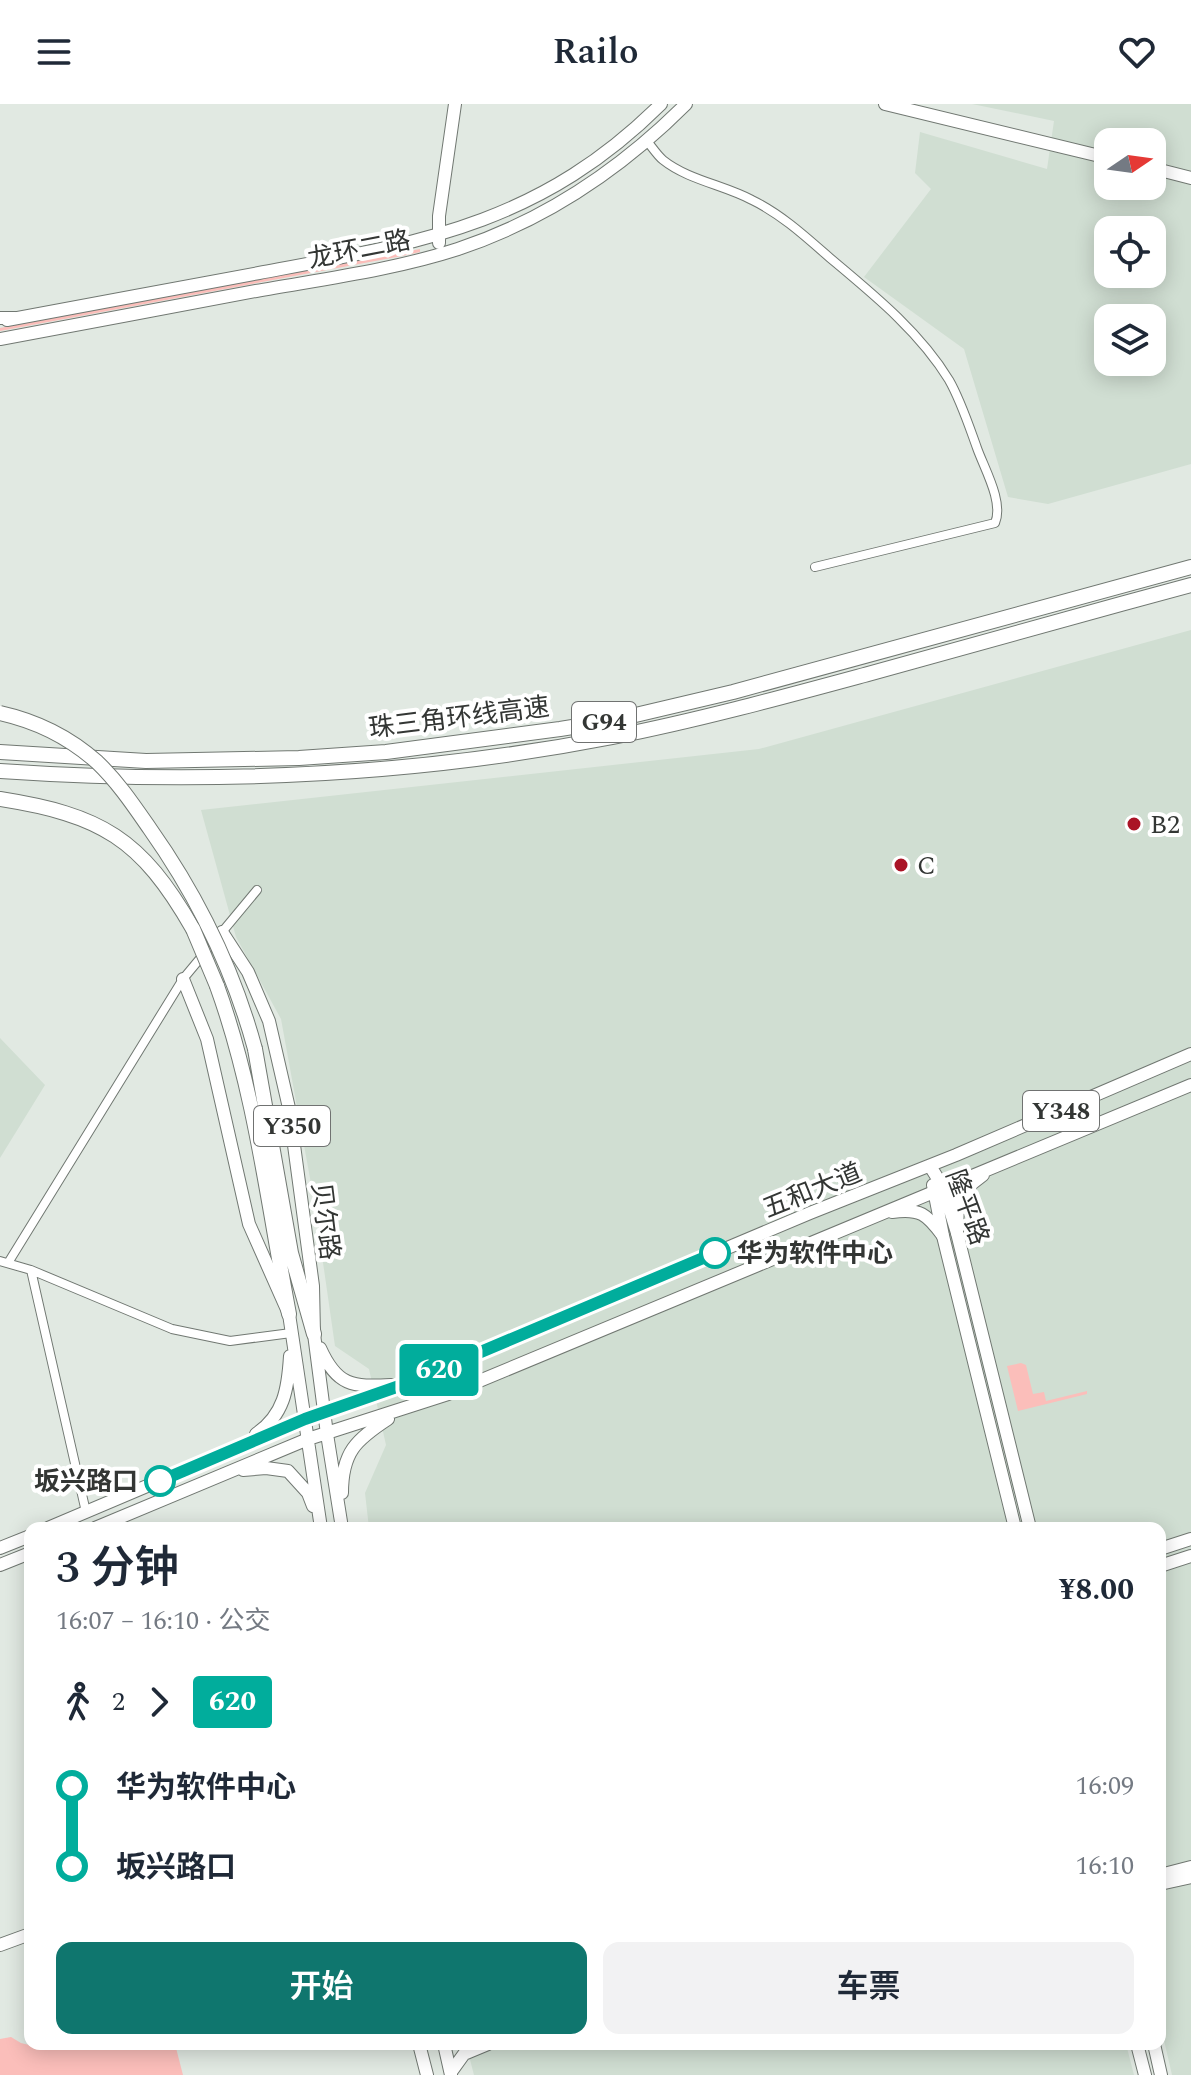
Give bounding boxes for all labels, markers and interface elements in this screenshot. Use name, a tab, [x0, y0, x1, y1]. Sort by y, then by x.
text: Railo	[552, 25, 639, 80]
icon: menu	[32, 30, 76, 74]
icon: heart	[1115, 30, 1159, 74]
north arrow	[1094, 128, 1166, 200]
map controls	[1094, 128, 1166, 376]
button: locate	[1094, 216, 1166, 288]
street label: 龙环二路	[304, 220, 414, 280]
button: layers	[1094, 304, 1166, 376]
street label: 珠三角环线高速	[366, 687, 552, 749]
road number: G94	[572, 702, 636, 742]
place label: B2	[1150, 805, 1180, 845]
marker: B2	[1125, 815, 1143, 833]
place label: C	[917, 846, 936, 886]
marker: C	[892, 856, 910, 874]
road number: Y348	[1023, 1091, 1099, 1131]
road number: Y350	[254, 1106, 330, 1146]
street label: 五和大道	[757, 1153, 868, 1229]
street label: 隆平路	[935, 1164, 999, 1251]
street label: 贝尔路	[300, 1180, 350, 1262]
place label: 华为软件中心	[737, 1234, 893, 1274]
marker: 华为软件中心	[700, 1238, 730, 1268]
line badge: 620	[393, 1344, 485, 1396]
text: 620	[415, 1348, 463, 1391]
place label: 坂兴路口	[34, 1462, 138, 1502]
marker: 坂兴路口	[145, 1466, 175, 1496]
text: 3 分钟	[56, 1535, 179, 1602]
text: ¥8.00	[1059, 1567, 1134, 1613]
text: 16:07 – 16:10 · 公交	[56, 1601, 271, 1641]
icon: walk	[56, 1680, 100, 1724]
icon: forward	[137, 1680, 181, 1724]
text: 620	[209, 1680, 256, 1723]
text: 2	[112, 1682, 125, 1722]
text: 华为软件中心	[116, 1765, 296, 1811]
text: 16:09	[1075, 1766, 1134, 1806]
text: 坂兴路口	[116, 1845, 236, 1891]
text: 16:10	[1075, 1846, 1134, 1886]
button: 开始	[56, 1942, 587, 2034]
button: 车票	[603, 1942, 1134, 2034]

